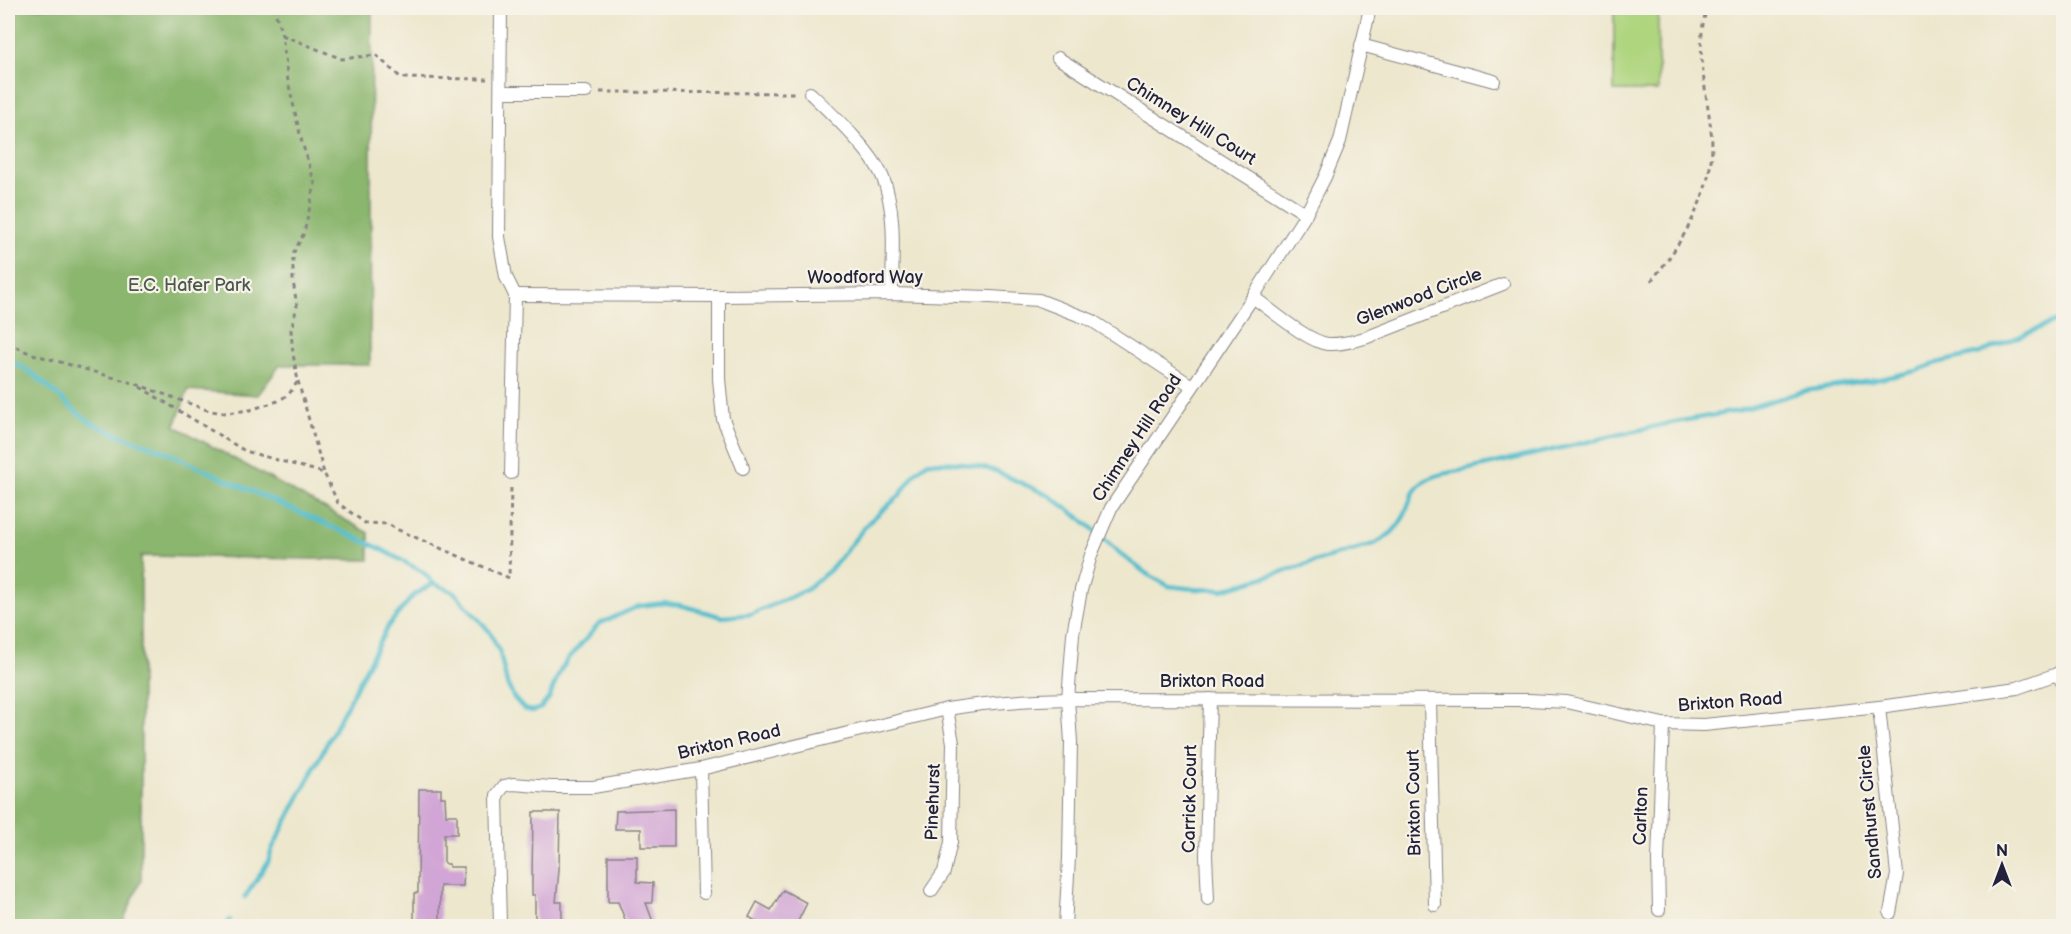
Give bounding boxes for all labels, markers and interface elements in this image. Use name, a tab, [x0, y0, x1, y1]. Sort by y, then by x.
street label: Chimney Hill Court	[1122, 72, 1260, 170]
street label: Glenwood Circle	[1353, 263, 1485, 331]
street label: Woodford Way	[807, 267, 924, 288]
park label: E.C. Hafer Park	[128, 275, 251, 296]
street label: Chimney Hill Road	[1088, 370, 1186, 506]
street label: Brixton Road	[1159, 671, 1265, 692]
street label: Brixton Road	[1677, 688, 1783, 716]
street label: Brixton Road	[675, 720, 783, 764]
street label: Carrick Court	[1179, 744, 1201, 853]
street label: Sandhurst Circle	[1854, 744, 1886, 880]
street label: Brixton Court	[1403, 749, 1425, 857]
street label: Pinehurst	[921, 763, 945, 841]
street label: Carlton	[1629, 786, 1653, 846]
north arrow	[1972, 835, 2032, 895]
text: N	[1996, 842, 2008, 861]

